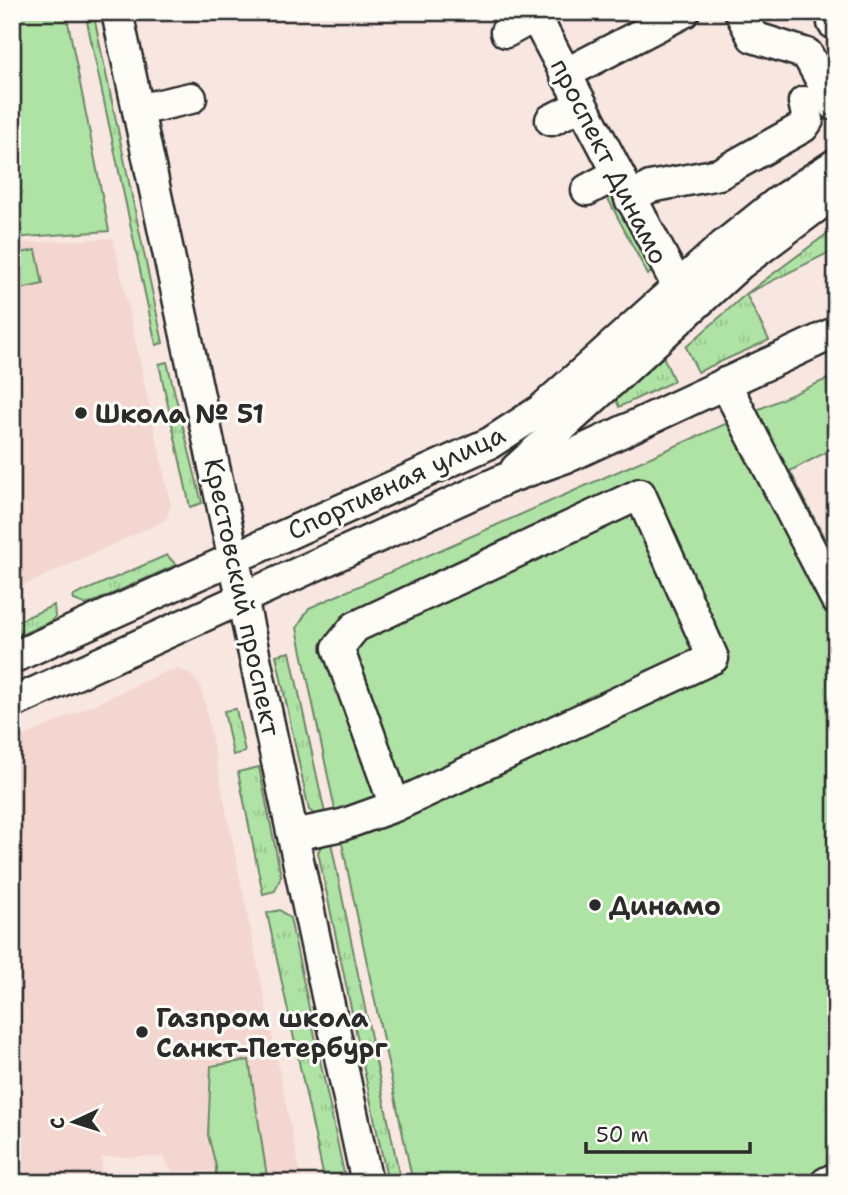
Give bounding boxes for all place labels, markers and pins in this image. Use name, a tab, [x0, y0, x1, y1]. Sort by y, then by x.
place label: Школа № 51	[95, 396, 264, 431]
marker: Школа № 51	[73, 405, 89, 421]
place label: Динамо	[609, 888, 721, 923]
marker: Динамо	[587, 897, 603, 913]
place label: Газпром школа Санкт-Петербург	[156, 1000, 389, 1065]
marker: Газпром школа Санкт-Петербург	[134, 1024, 150, 1040]

